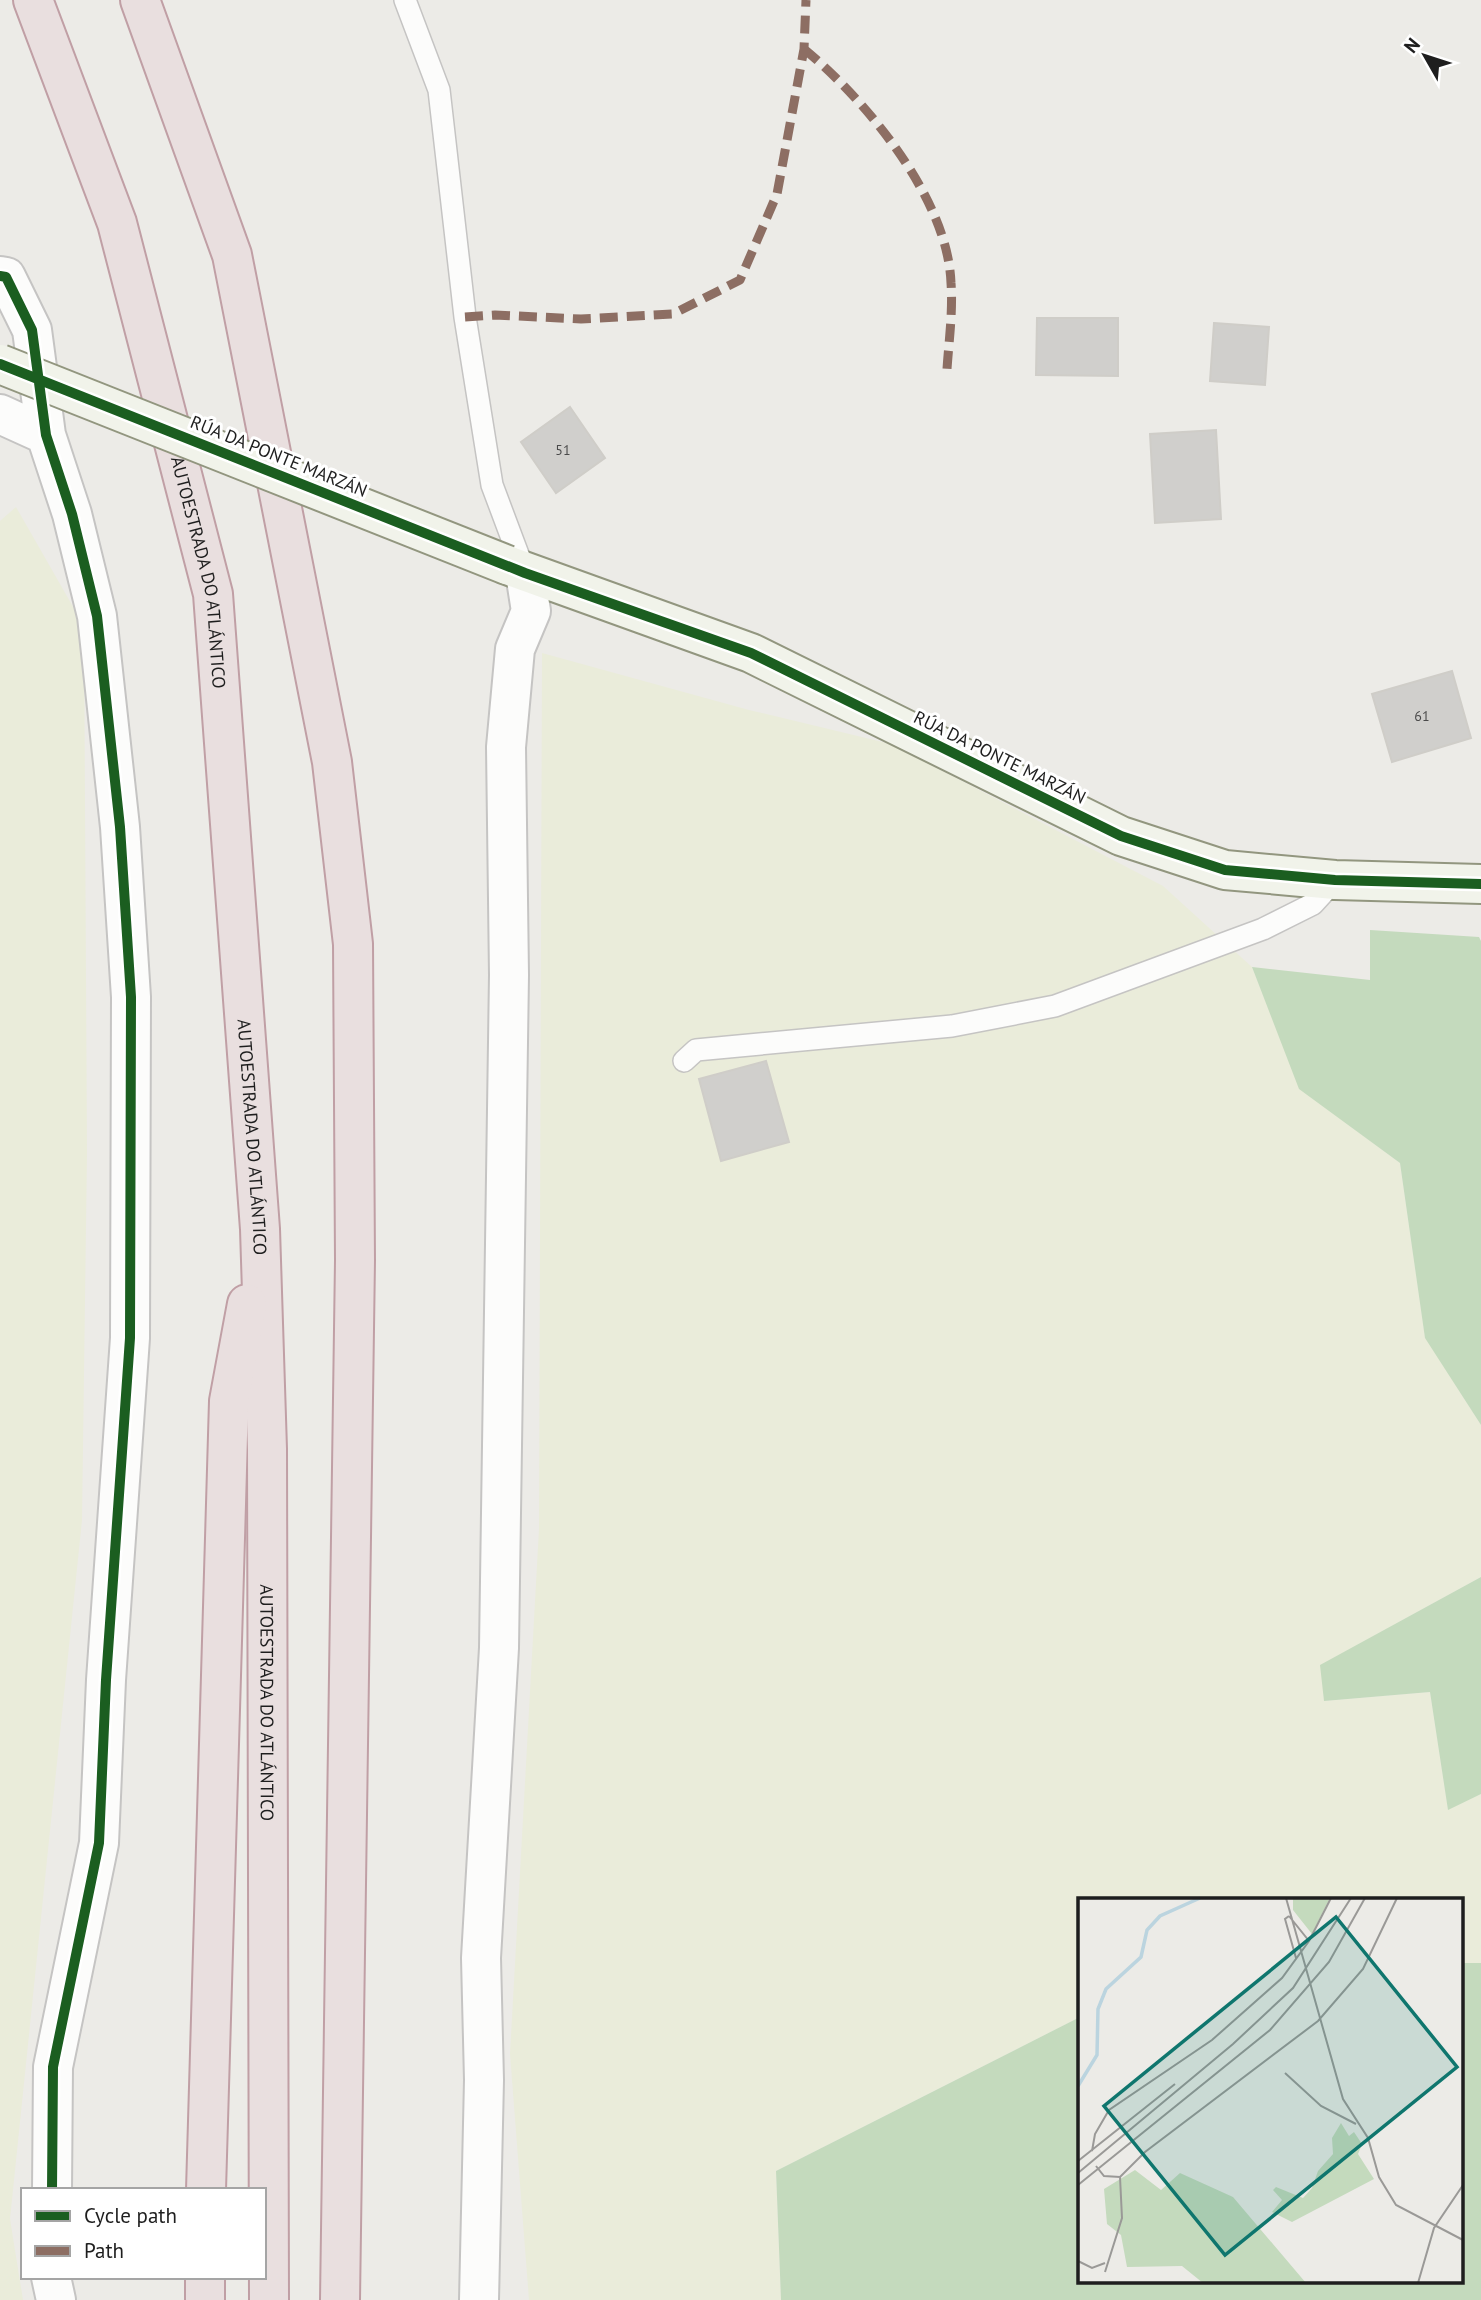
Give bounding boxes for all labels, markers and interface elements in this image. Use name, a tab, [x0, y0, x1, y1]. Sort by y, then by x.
north arrow	[1390, 21, 1460, 91]
text: N	[1399, 33, 1425, 58]
street label: RÚA DA PONTE MARZÁN	[187, 410, 371, 502]
house number: 51	[555, 441, 571, 459]
street label: AUTOESTRADA DO ATLÁNTICO	[166, 454, 231, 689]
street label: RÚA DA PONTE MARZÁN	[910, 705, 1090, 809]
house number: 61	[1414, 707, 1430, 725]
street label: AUTOESTRADA DO ATLÁNTICO	[233, 1018, 272, 1255]
street label: AUTOESTRADA DO ATLÁNTICO	[256, 1584, 279, 1821]
inset map	[1078, 1898, 1464, 2282]
legend	[21, 2188, 266, 2279]
text: Cycle path	[84, 2202, 177, 2229]
text: Path	[84, 2237, 124, 2264]

